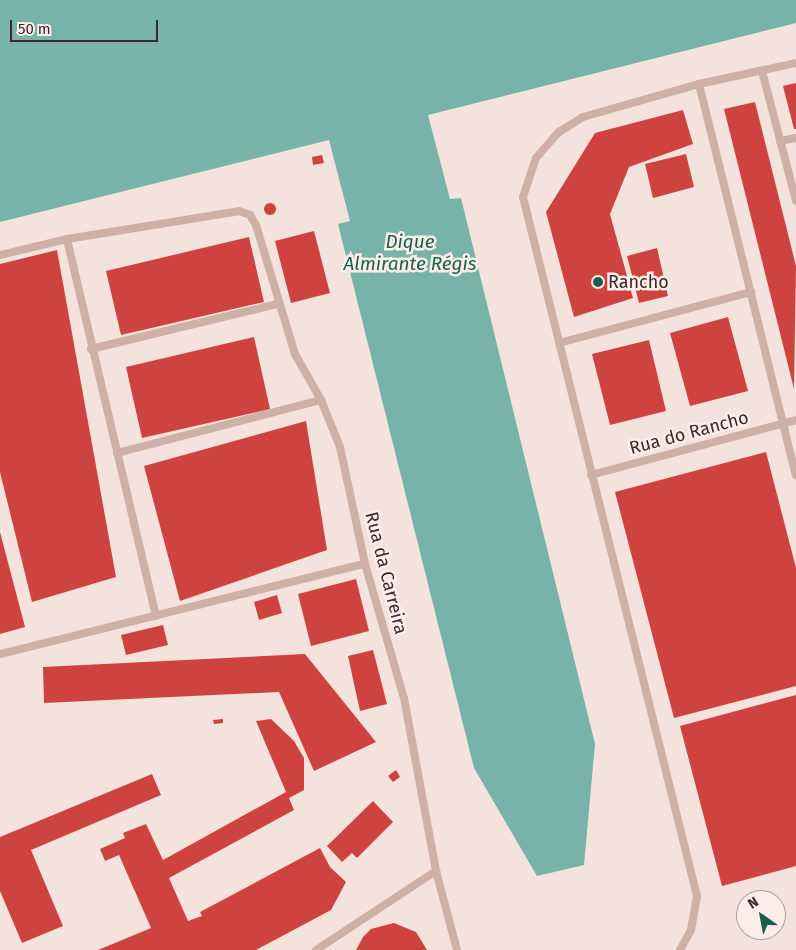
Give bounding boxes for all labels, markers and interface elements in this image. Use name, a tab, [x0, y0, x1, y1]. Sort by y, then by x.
scale bar	[12, 10, 160, 42]
text: 50 m	[18, 20, 51, 38]
water label: Dique Almirante Régis	[343, 231, 477, 275]
place label: Rancho	[608, 271, 669, 293]
marker: Rancho	[592, 276, 604, 288]
street label: Rua do Rancho	[627, 407, 751, 459]
street label: Rua da Carreira	[360, 510, 412, 636]
north arrow	[736, 890, 786, 940]
text: N	[745, 893, 762, 913]

